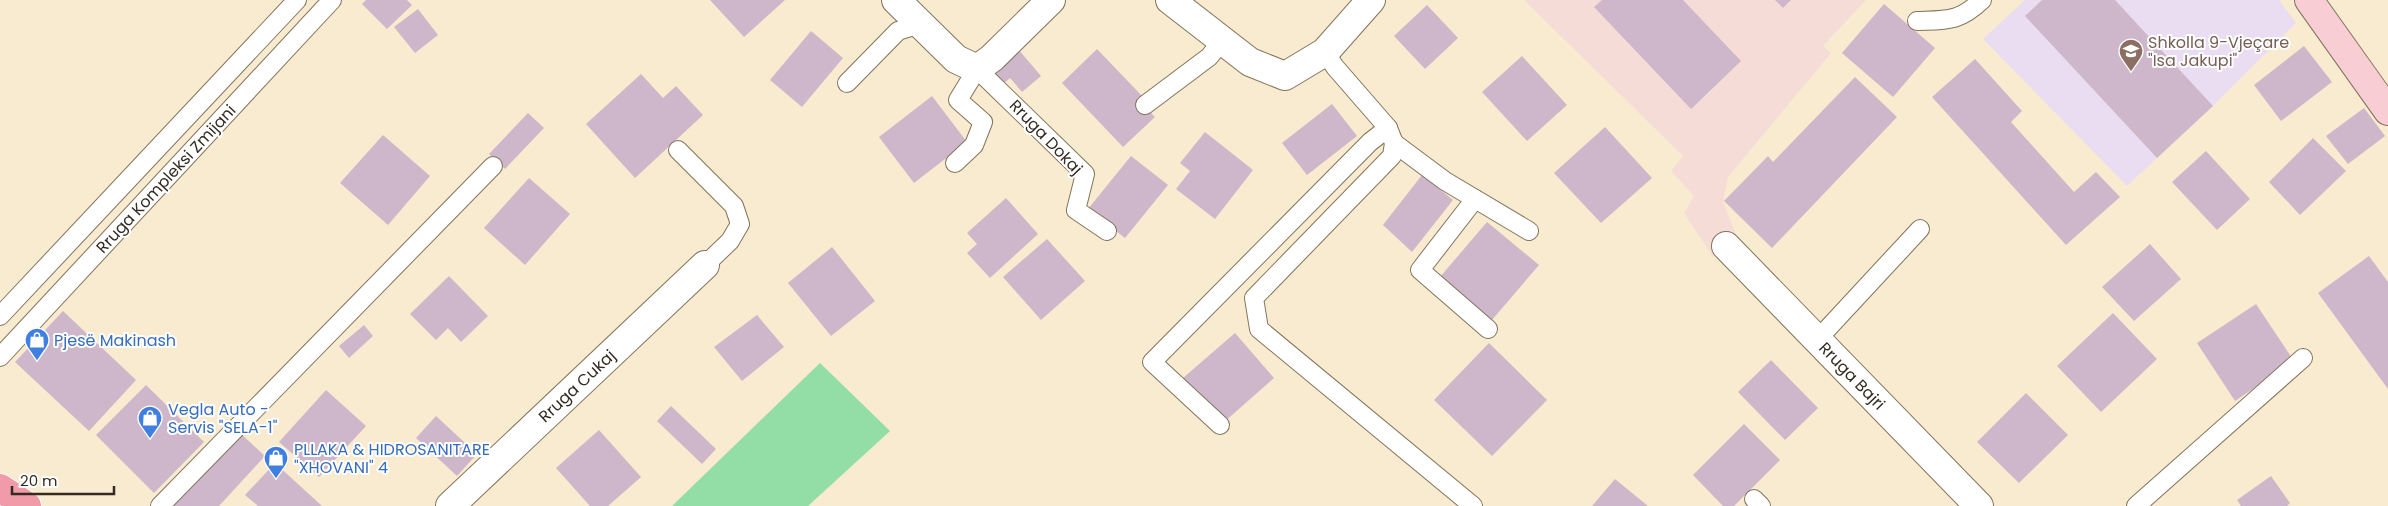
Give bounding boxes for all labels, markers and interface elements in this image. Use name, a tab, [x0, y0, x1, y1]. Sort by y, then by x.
place label: Shkolla 9-Vjeçare "Isa Jakupi"	[2148, 31, 2289, 72]
school or university icon: Shkolla 9-Vjeçare "Isa Jakupi"	[2118, 38, 2144, 72]
street label: Rruga Dokaj	[1004, 94, 1088, 180]
street label: Rruga Kompleksi Zmijani	[91, 100, 241, 258]
shop icon: Pjesë Makinash	[24, 327, 50, 361]
place label: Pjesë Makinash	[54, 329, 176, 352]
street label: Rruga Bajri	[1814, 337, 1890, 415]
street label: Rruga Cukaj	[534, 344, 620, 428]
place label: Vegla Auto - Servis "SELA-1"	[168, 398, 278, 439]
shop icon: Vegla Auto - Servis "SELA-1"	[137, 405, 163, 439]
place label: PLLAKA & HIDROSANITARE "XHOVANI" 4	[294, 438, 490, 479]
shop icon: PLLAKA & HIDROSANITARE "XHOVANI" 4	[263, 445, 289, 479]
scale bar	[12, 464, 115, 496]
text: 20 m	[20, 470, 58, 491]

